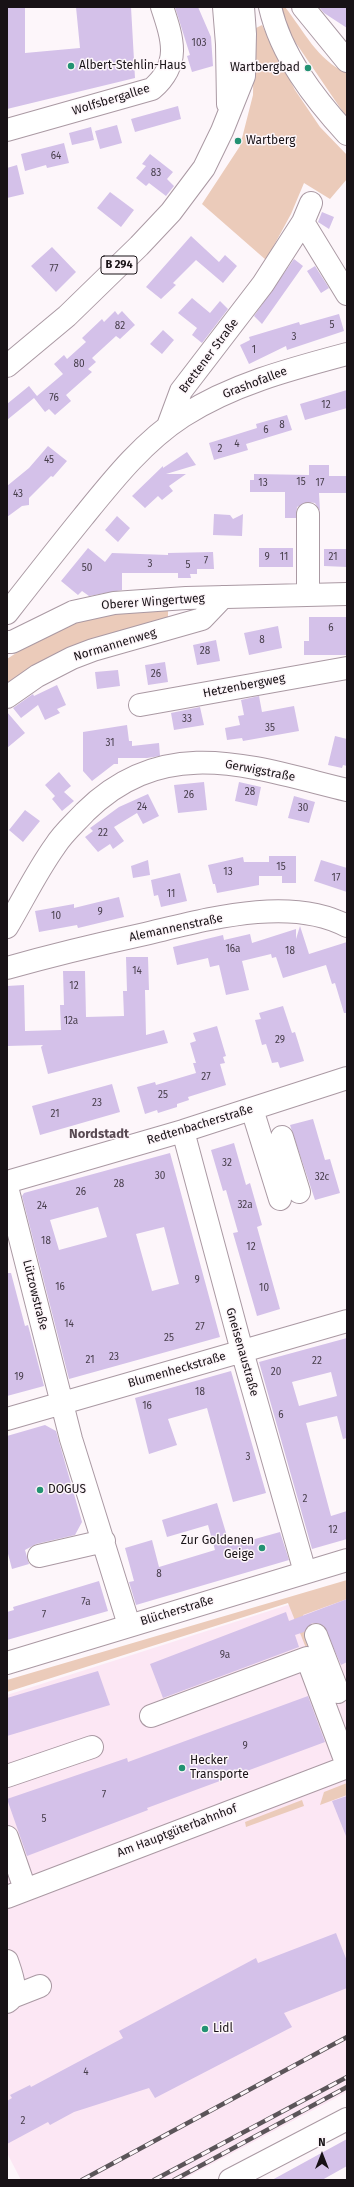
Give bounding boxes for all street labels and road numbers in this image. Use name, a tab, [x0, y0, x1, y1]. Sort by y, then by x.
street label: Wolfsbergallee	[70, 81, 152, 119]
road number: B 294	[101, 256, 137, 274]
street label: Brettener Straße	[176, 316, 242, 396]
street label: Grashofallee	[221, 364, 289, 402]
street label: Oberer Wingertweg	[101, 591, 205, 613]
street label: Normannenweg	[72, 626, 158, 664]
street label: Hetzenbergweg	[202, 671, 286, 701]
street label: Gerwigstraße	[224, 757, 296, 785]
street label: Alemannenstraße	[128, 911, 224, 945]
street label: Redtenbacherstraße	[145, 1102, 255, 1148]
street label: Lützowstraße	[19, 1258, 51, 1332]
street label: Gneisenaustraße	[222, 1306, 262, 1398]
street label: Blumenheckstraße	[126, 1349, 228, 1391]
street label: Blücherstraße	[139, 1593, 215, 1629]
street label: Am Hauptgüterbahnhof	[115, 1801, 239, 1861]

